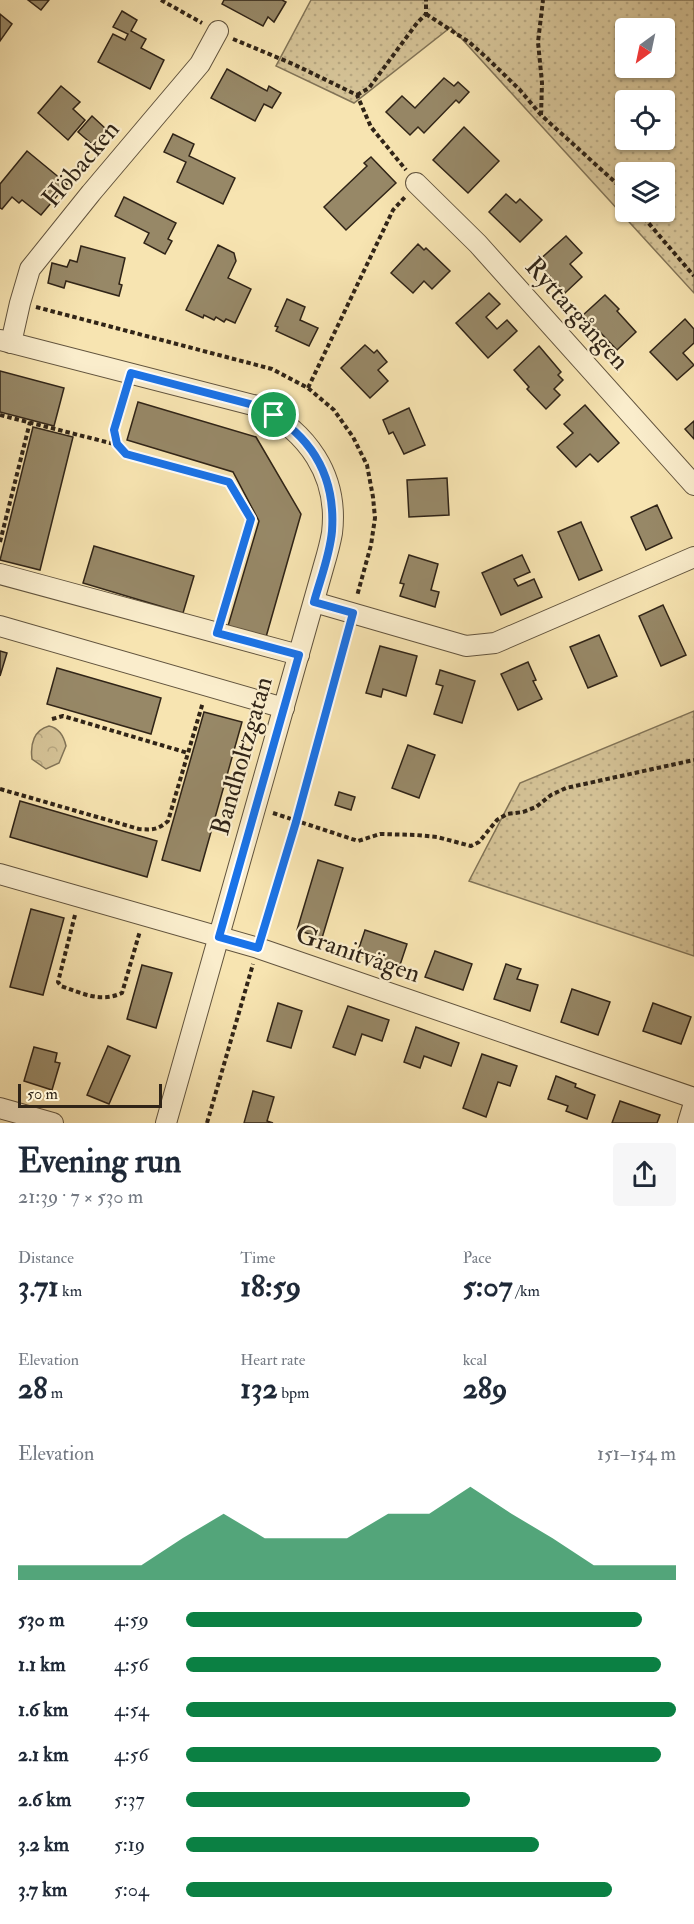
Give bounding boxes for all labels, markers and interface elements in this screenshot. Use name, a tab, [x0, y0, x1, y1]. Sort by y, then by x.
north arrow	[615, 18, 675, 78]
map controls	[615, 18, 675, 222]
button: locate	[615, 90, 675, 150]
street label: Höbacken	[35, 114, 127, 214]
button: layers	[615, 162, 675, 222]
street label: Ryttargången	[518, 251, 636, 377]
pin	[248, 389, 299, 440]
icon: arrive	[257, 398, 290, 431]
street label: Bandholtzgatan	[204, 673, 280, 839]
street label: Granitvägen	[291, 918, 425, 990]
scale bar	[18, 1081, 162, 1108]
text: 50 m	[27, 1084, 58, 1104]
text: Evening run	[18, 1141, 181, 1182]
button: share	[613, 1143, 676, 1206]
text: 21:39 · 7 × 530 m	[18, 1184, 143, 1209]
text: Distance	[18, 1248, 74, 1268]
text: Time	[240, 1248, 275, 1268]
text: Pace	[463, 1248, 491, 1268]
text: 3.71	[18, 1268, 59, 1305]
text: 18:59	[240, 1268, 301, 1305]
text: 5:07	[463, 1268, 512, 1305]
text: km	[59, 1281, 82, 1301]
text: /km	[512, 1281, 540, 1301]
text: Elevation	[18, 1350, 79, 1370]
text: Heart rate	[240, 1350, 305, 1370]
text: kcal	[463, 1350, 487, 1370]
text: 28	[18, 1370, 47, 1407]
text: 132	[240, 1370, 278, 1407]
text: 289	[463, 1370, 507, 1407]
text: m	[47, 1383, 63, 1403]
text: bpm	[278, 1383, 309, 1403]
text: Elevation	[18, 1441, 94, 1466]
text: 151–154 m	[597, 1441, 676, 1466]
text: 530 m	[18, 1607, 64, 1632]
text: 4:59	[114, 1607, 149, 1632]
text: 1.1 km	[18, 1652, 65, 1677]
text: 4:56	[114, 1652, 149, 1677]
text: 1.6 km	[18, 1697, 68, 1722]
text: 4:54	[114, 1697, 149, 1722]
text: 2.1 km	[18, 1742, 68, 1767]
text: 4:56	[114, 1742, 149, 1767]
text: 2.6 km	[18, 1787, 71, 1812]
text: 5:37	[114, 1787, 145, 1812]
text: 3.2 km	[18, 1832, 69, 1857]
text: 5:19	[114, 1832, 145, 1857]
text: 3.7 km	[18, 1877, 67, 1902]
text: 5:04	[114, 1877, 149, 1902]

